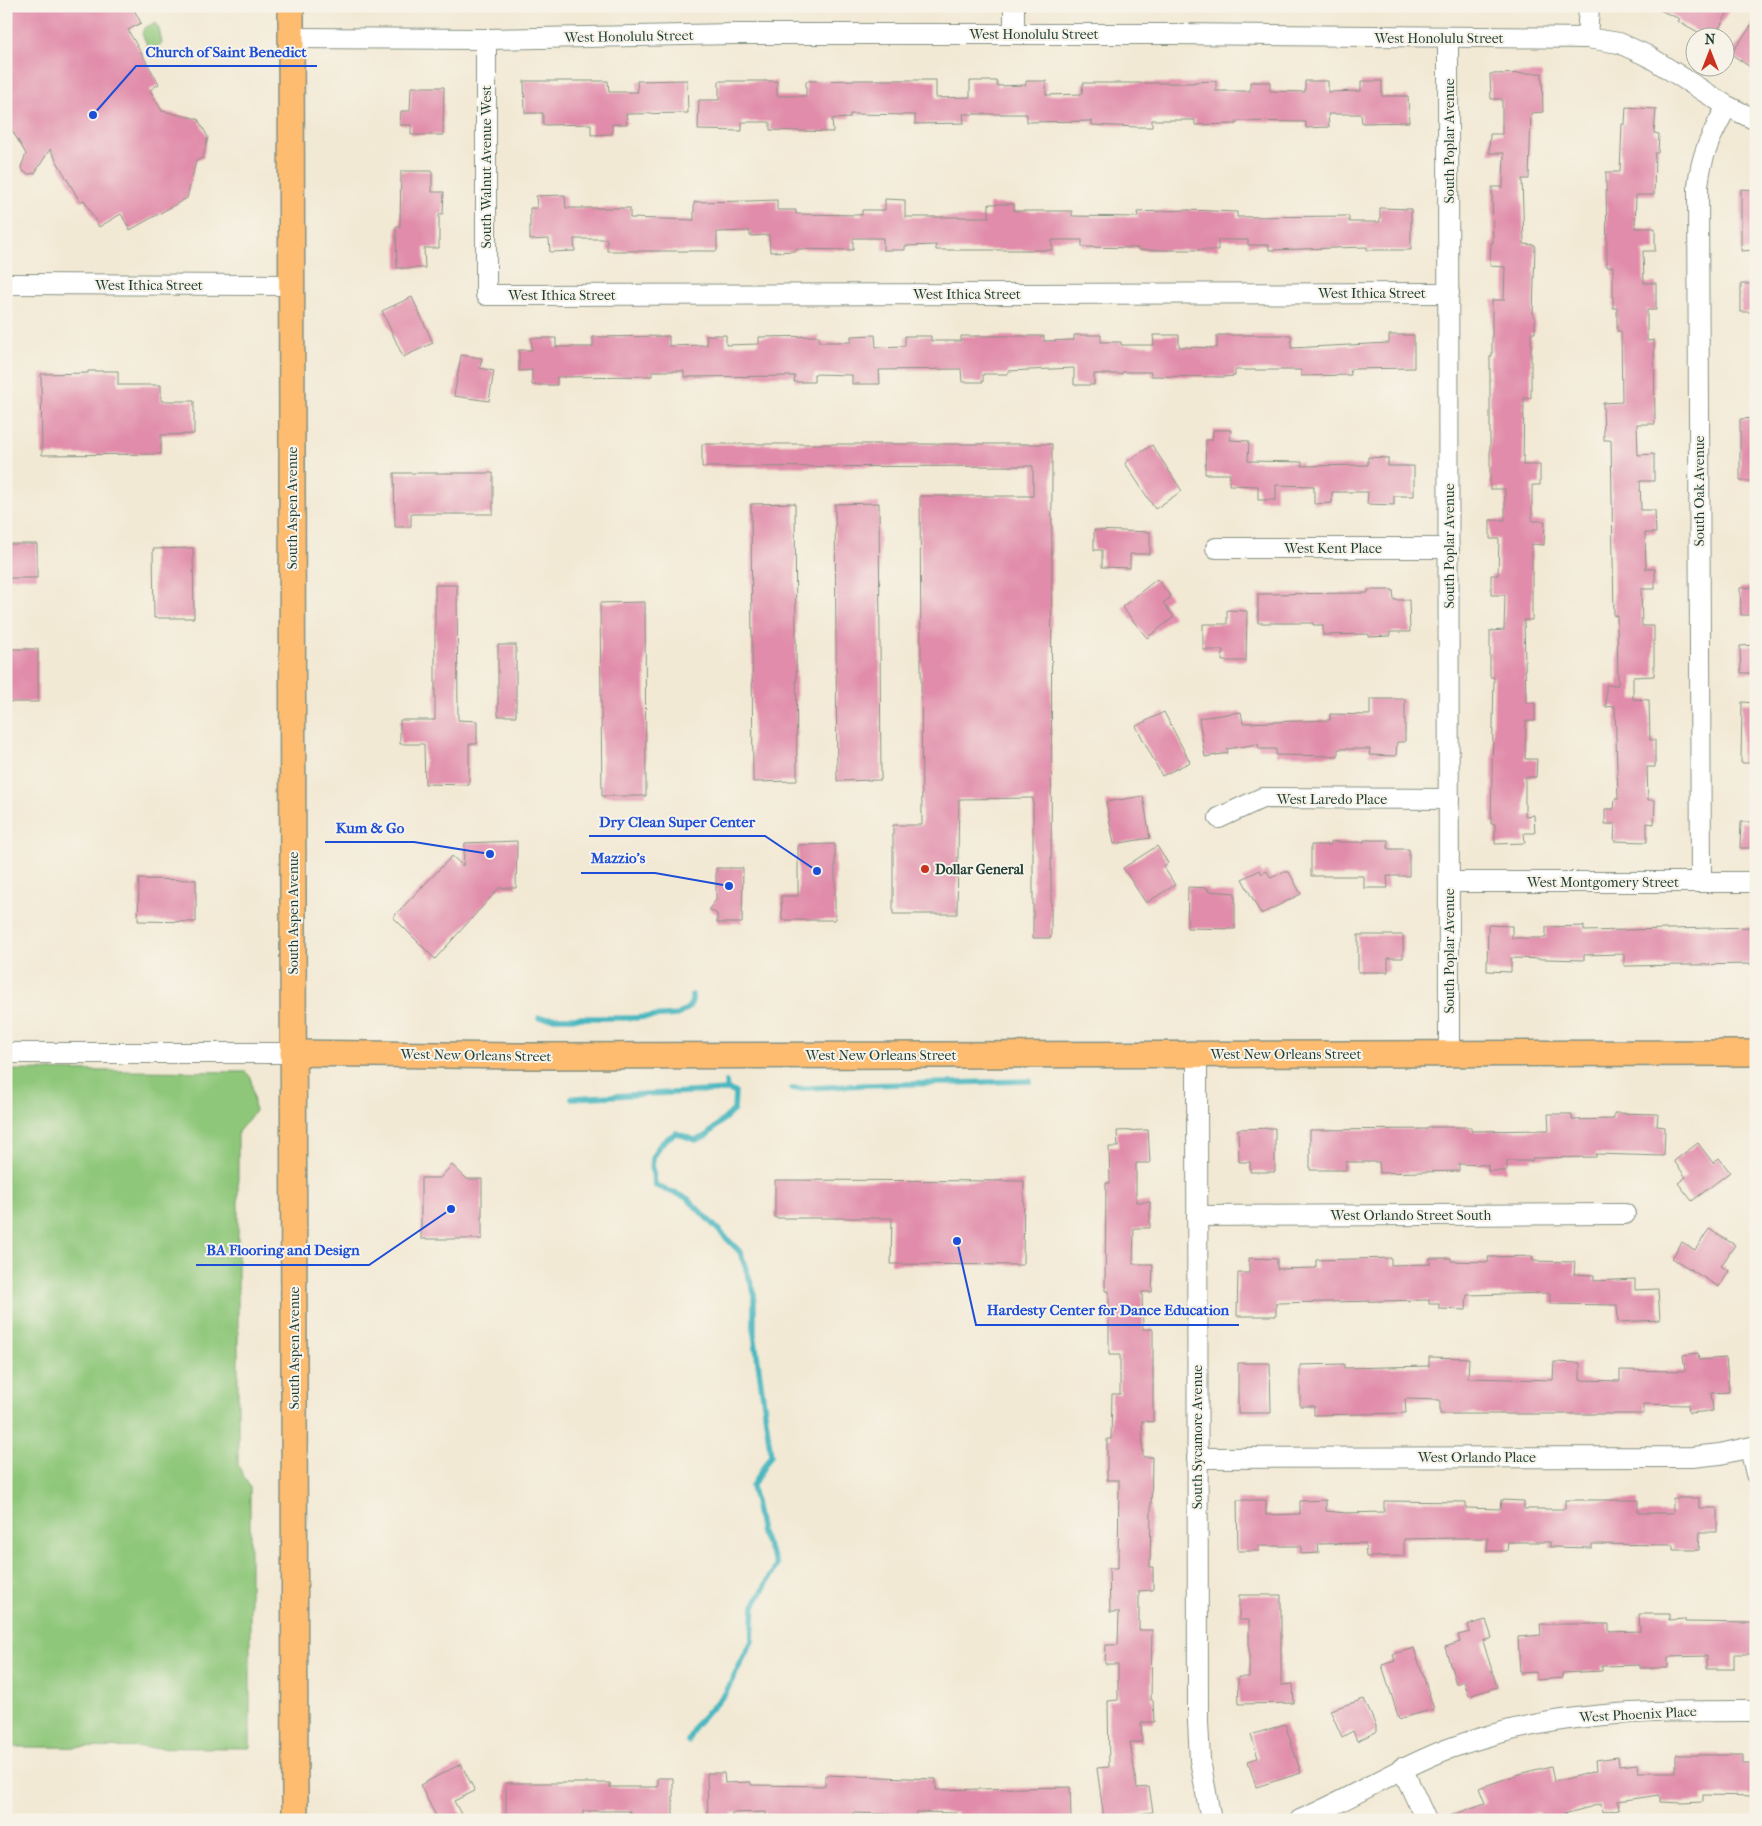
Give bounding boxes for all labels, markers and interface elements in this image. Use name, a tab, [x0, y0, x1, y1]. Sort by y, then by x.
street label: West Honolulu Street	[968, 26, 1099, 43]
street label: West Honolulu Street	[563, 27, 694, 46]
north arrow	[1684, 28, 1734, 78]
street label: West Honolulu Street	[1373, 30, 1504, 47]
text: N	[1705, 31, 1716, 48]
callout: Church of Saint Benedict	[136, 36, 317, 66]
text: Church of Saint Benedict	[146, 43, 307, 61]
street label: South Poplar Avenue	[1441, 78, 1458, 204]
street label: South Walnut Avenue West	[478, 85, 495, 249]
street label: West Ithica Street	[94, 277, 203, 294]
street label: West Ithica Street	[1317, 285, 1426, 302]
street label: West Ithica Street	[912, 286, 1021, 303]
street label: West Ithica Street	[507, 287, 616, 304]
street label: South Oak Avenue	[1691, 435, 1708, 546]
street label: South Aspen Avenue	[284, 446, 301, 570]
street label: South Poplar Avenue	[1441, 483, 1458, 609]
street label: West Kent Place	[1283, 540, 1382, 557]
street label: West Laredo Place	[1276, 791, 1387, 808]
callout: Dry Clean Super Center	[589, 806, 765, 836]
callout: Kum & Go	[325, 812, 414, 842]
text: Dry Clean Super Center	[599, 813, 756, 831]
text: Kum & Go	[336, 819, 405, 837]
callout: Mazzio's	[581, 843, 655, 873]
text: Mazzio's	[590, 849, 646, 867]
street label: South Aspen Avenue	[285, 851, 302, 975]
place label: Dollar General	[935, 861, 1024, 878]
marker: Dollar General	[919, 863, 931, 875]
street label: West Montgomery Street	[1526, 874, 1679, 891]
street label: South Poplar Avenue	[1441, 888, 1458, 1014]
street label: West New Orleans Street	[399, 1046, 552, 1065]
street label: West New Orleans Street	[1210, 1046, 1361, 1063]
street label: West New Orleans Street	[805, 1047, 956, 1064]
street label: West Orlando Street South	[1330, 1207, 1492, 1224]
callout: BA Flooring and Design	[196, 1235, 369, 1265]
text: BA Flooring and Design	[206, 1241, 360, 1259]
street label: South Aspen Avenue	[286, 1286, 303, 1410]
callout: Hardesty Center for Dance Education	[976, 1295, 1239, 1325]
text: Hardesty Center for Dance Education	[987, 1301, 1229, 1319]
street label: South Sycamore Avenue	[1189, 1365, 1206, 1509]
street label: West Orlando Place	[1417, 1449, 1536, 1466]
street label: West Phoenix Place	[1578, 1703, 1697, 1726]

